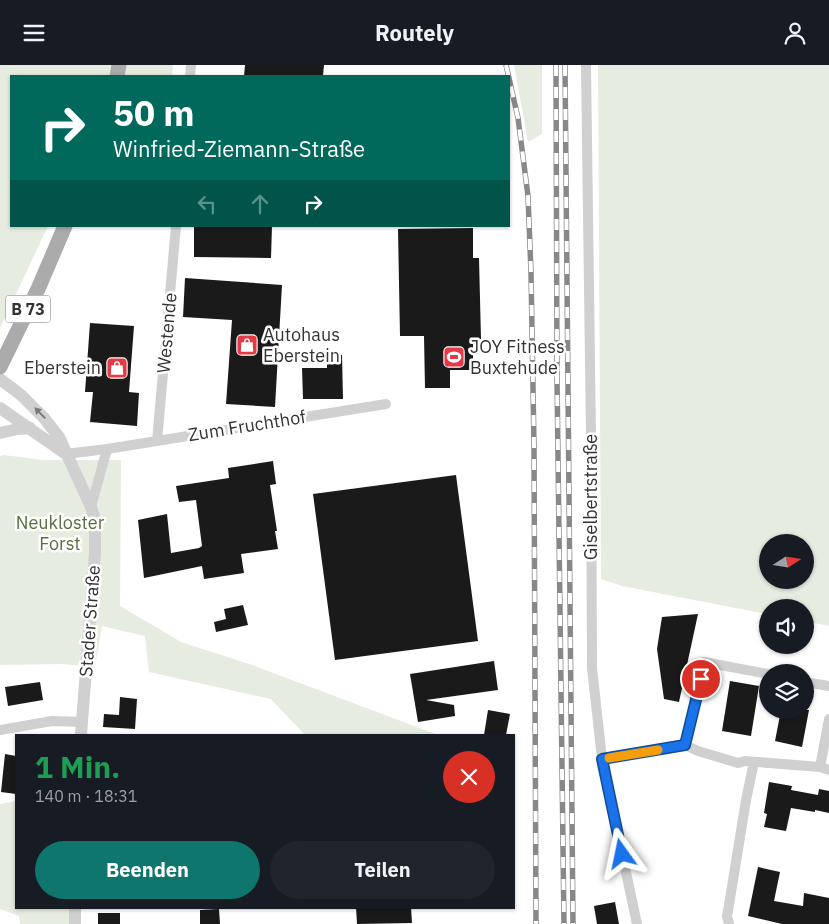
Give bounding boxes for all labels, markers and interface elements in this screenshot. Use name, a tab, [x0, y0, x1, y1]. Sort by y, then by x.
text: Routely	[375, 18, 454, 47]
icon: menu	[20, 19, 48, 47]
icon: person	[781, 19, 809, 47]
text: 50 m	[113, 90, 195, 136]
icon: right	[30, 95, 95, 160]
text: Winfried-Ziemann-Straße	[113, 134, 365, 163]
icon: left	[193, 190, 221, 218]
icon: ahead	[246, 190, 274, 218]
icon: right	[299, 190, 327, 218]
street label: Westende	[152, 292, 181, 374]
road number: B 73	[5, 295, 50, 323]
place label: Autohaus Eberstein	[263, 323, 340, 367]
shop icon: Autohaus Eberstein	[235, 333, 259, 357]
place label: JOY Fitness Buxtehude	[470, 335, 565, 379]
sports icon: JOY Fitness Buxtehude	[442, 345, 466, 369]
place label: Eberstein	[24, 356, 101, 379]
shop icon: Eberstein	[105, 356, 129, 380]
street label: Zum Fruchthof	[187, 405, 307, 446]
one-way arrow	[34, 408, 46, 420]
street label: Giselbertstraße	[579, 434, 602, 560]
park label: Neukloster Forst	[16, 511, 105, 555]
north arrow	[759, 534, 814, 589]
map controls	[759, 534, 814, 719]
street label: Stader Straße	[74, 564, 105, 678]
button: sound	[759, 599, 814, 654]
pin	[680, 658, 722, 700]
button: layers	[759, 664, 814, 719]
icon: arrive	[687, 665, 715, 693]
text: 1 Min.	[35, 747, 120, 786]
button: close	[443, 751, 495, 803]
text: 140 m · 18:31	[35, 786, 137, 806]
position arrow	[595, 827, 647, 879]
button: Beenden	[35, 841, 260, 899]
button: Teilen	[270, 841, 495, 899]

